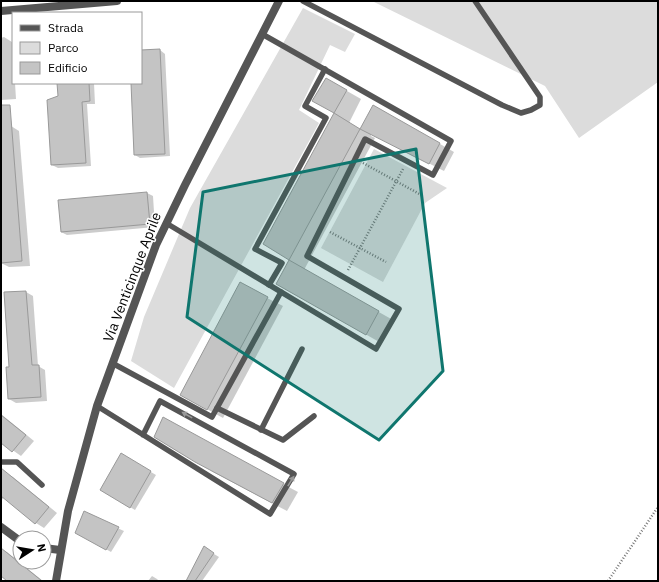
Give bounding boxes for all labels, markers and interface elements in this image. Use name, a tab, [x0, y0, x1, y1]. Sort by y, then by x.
legend	[12, 12, 142, 84]
text: Strada	[48, 20, 84, 35]
text: Parco	[48, 40, 79, 55]
text: Edificio	[48, 60, 88, 75]
street label: Via Venticinque Aprile	[99, 209, 165, 345]
one-way arrow	[181, 412, 193, 419]
one-way arrow	[287, 475, 294, 487]
north arrow	[12, 530, 52, 570]
text: N	[34, 543, 49, 553]

